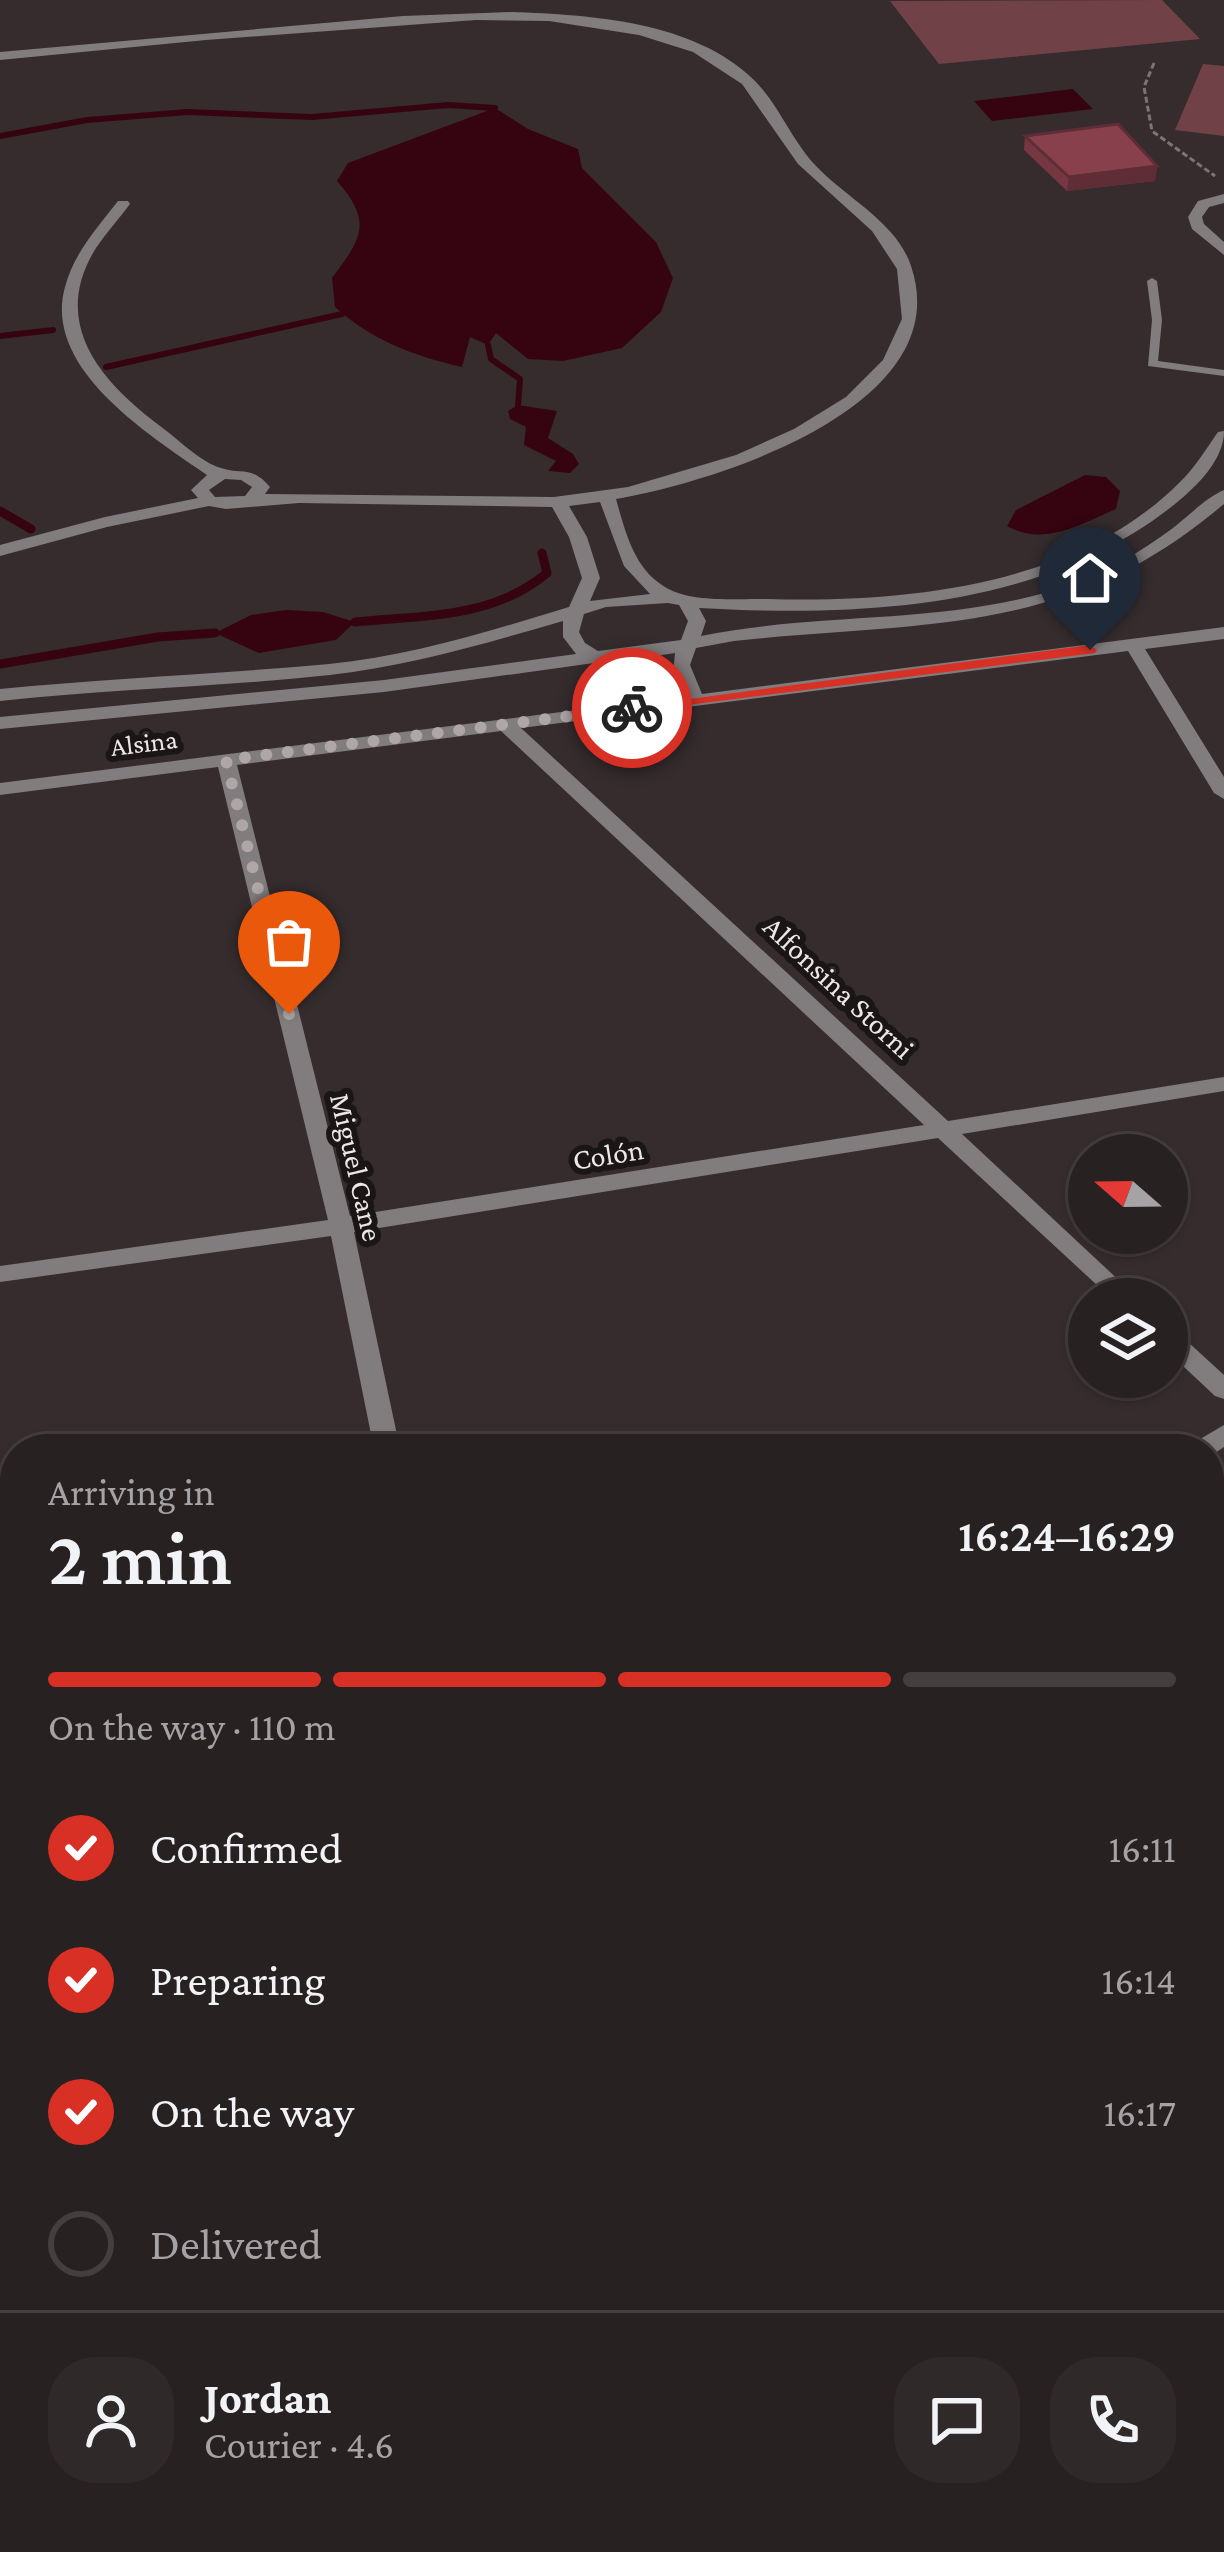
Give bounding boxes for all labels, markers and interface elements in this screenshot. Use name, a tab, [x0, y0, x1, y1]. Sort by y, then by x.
pin	[1039, 527, 1141, 650]
icon: home	[1057, 545, 1123, 611]
courier	[572, 648, 692, 768]
icon: bike	[599, 675, 665, 741]
street label: Alsina	[109, 724, 179, 762]
pin	[238, 891, 340, 1014]
icon: bag	[256, 909, 322, 975]
street label: Alfonsina Storni	[757, 909, 921, 1065]
street label: Miguel Cane	[323, 1090, 390, 1244]
street label: Colón	[570, 1132, 646, 1176]
north arrow	[1068, 1134, 1188, 1254]
map controls	[1068, 1134, 1188, 1398]
button: layers	[1068, 1278, 1188, 1398]
text: Arriving in	[48, 1470, 215, 1513]
text: 16:24–16:29	[958, 1511, 1176, 1561]
text: 2 min	[48, 1514, 232, 1601]
text: On the way · 110 m	[48, 1705, 336, 1748]
icon: check	[48, 1815, 114, 1881]
text: Confirmed	[150, 1823, 342, 1873]
text: 16:11	[1108, 1827, 1176, 1870]
icon: check	[48, 1947, 114, 2013]
text: Preparing	[150, 1955, 326, 2005]
text: 16:14	[1101, 1959, 1176, 2002]
icon: check	[48, 2079, 114, 2145]
text: On the way	[150, 2087, 354, 2137]
text: 16:17	[1103, 2091, 1176, 2134]
text: Delivered	[150, 2219, 322, 2269]
button: person	[48, 2357, 174, 2483]
button: chat	[894, 2357, 1020, 2483]
button: phone	[1050, 2357, 1176, 2483]
text: Jordan	[204, 2373, 331, 2423]
text: Courier · 4.6	[204, 2423, 394, 2466]

